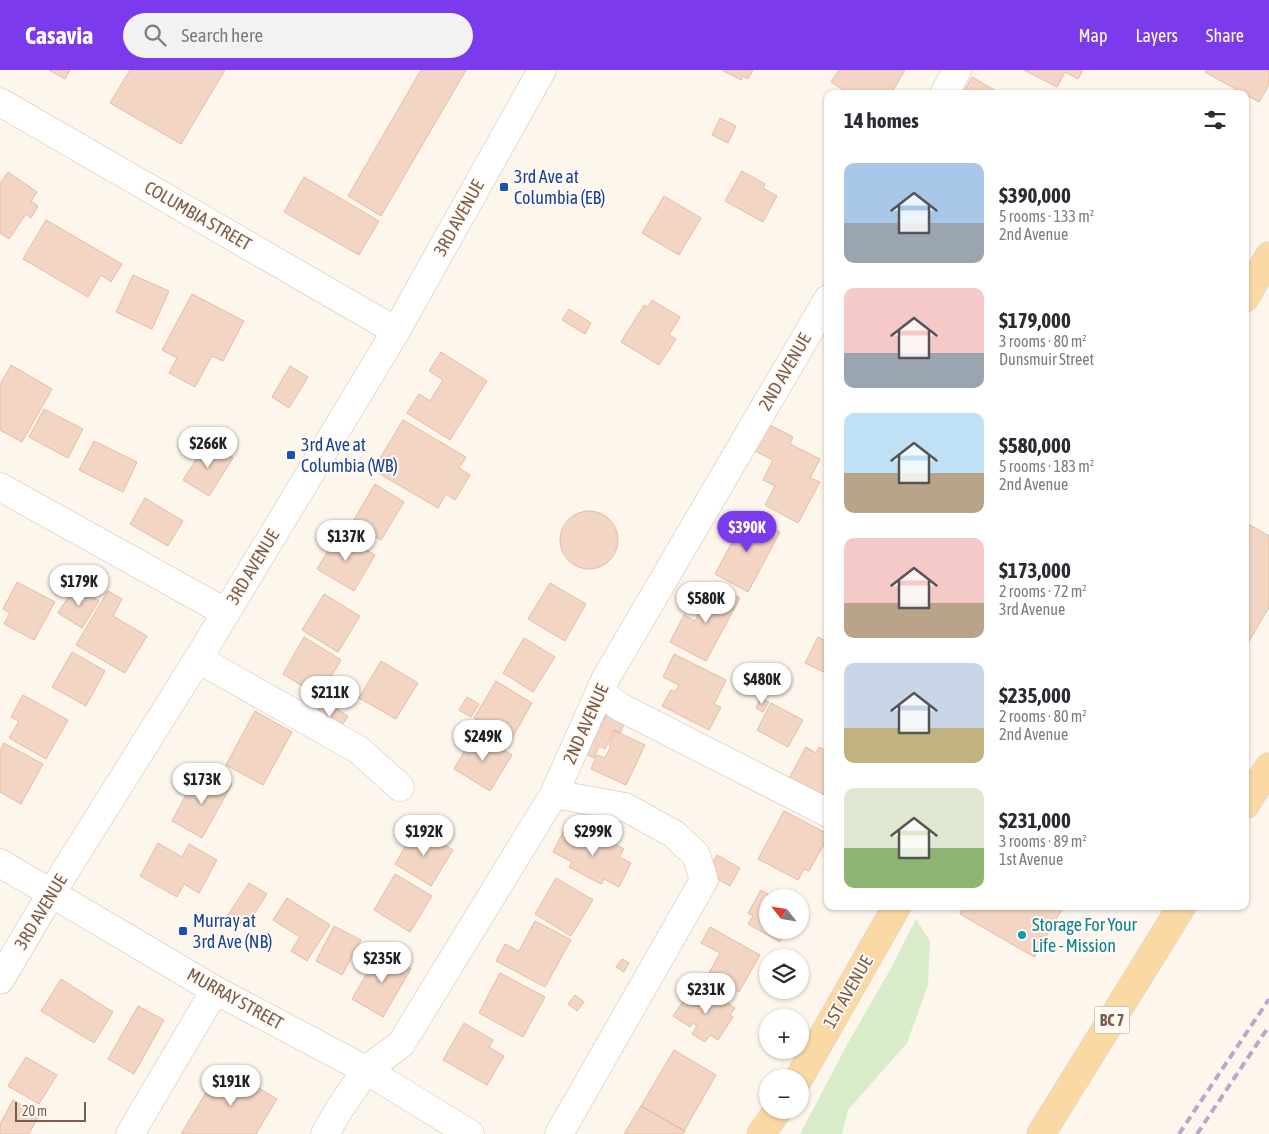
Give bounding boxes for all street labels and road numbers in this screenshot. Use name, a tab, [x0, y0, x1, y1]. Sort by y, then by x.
street label: COLUMBIA STREET	[141, 176, 256, 255]
street label: 3RD AVENUE	[429, 176, 488, 260]
street label: 2ND AVENUE	[754, 329, 815, 414]
street label: 3RD AVENUE	[222, 525, 283, 608]
street label: 2ND AVENUE	[559, 680, 613, 767]
street label: 3RD AVENUE	[10, 870, 71, 953]
street label: 1ST AVENUE	[818, 951, 877, 1032]
street label: MURRAY STREET	[183, 963, 287, 1034]
road number: BC 7	[1094, 1006, 1130, 1034]

